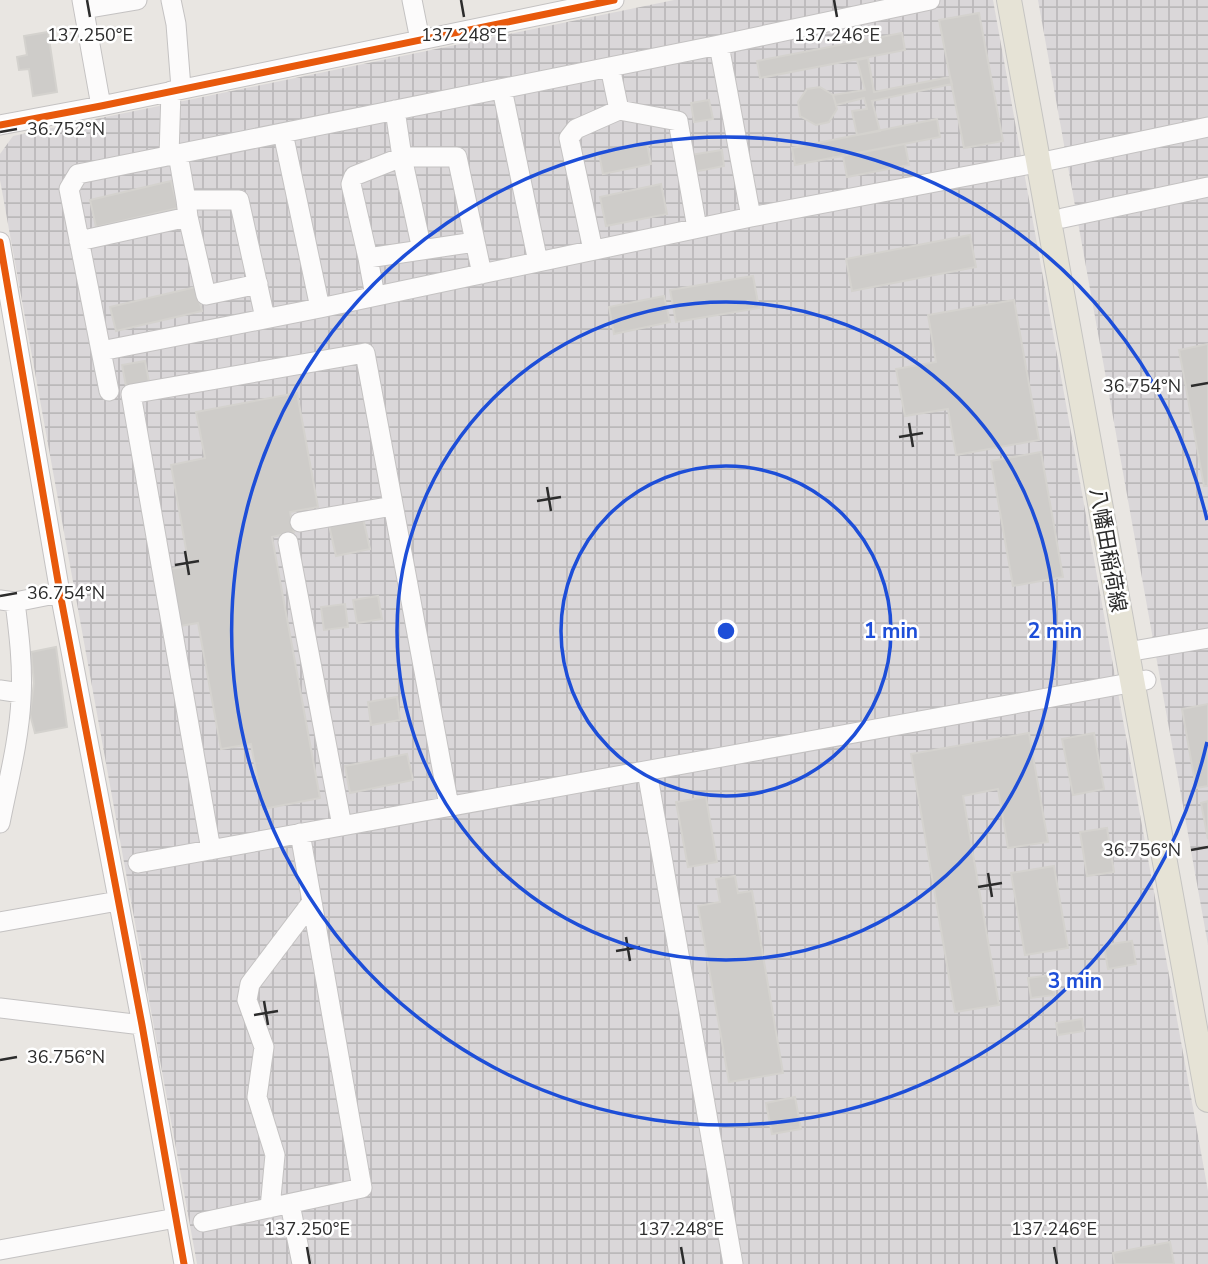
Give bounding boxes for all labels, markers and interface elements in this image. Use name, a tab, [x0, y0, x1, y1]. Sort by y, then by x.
text: 137.250°E	[47, 23, 133, 47]
text: 137.248°E	[421, 23, 507, 47]
text: 137.246°E	[794, 23, 880, 47]
text: 36.752°N	[27, 117, 105, 141]
text: 36.754°N	[1103, 374, 1181, 398]
street label: 八幡田稲荷線	[1083, 486, 1133, 614]
text: 36.754°N	[27, 581, 105, 605]
text: 1 min	[864, 617, 918, 645]
text: 2 min	[1028, 617, 1082, 645]
centre of rings	[714, 619, 738, 643]
text: 36.756°N	[1103, 838, 1181, 862]
text: 3 min	[1048, 967, 1102, 995]
text: 36.756°N	[27, 1045, 105, 1069]
text: 137.250°E	[264, 1217, 350, 1241]
text: 137.248°E	[638, 1217, 724, 1241]
text: 137.246°E	[1011, 1217, 1097, 1241]

